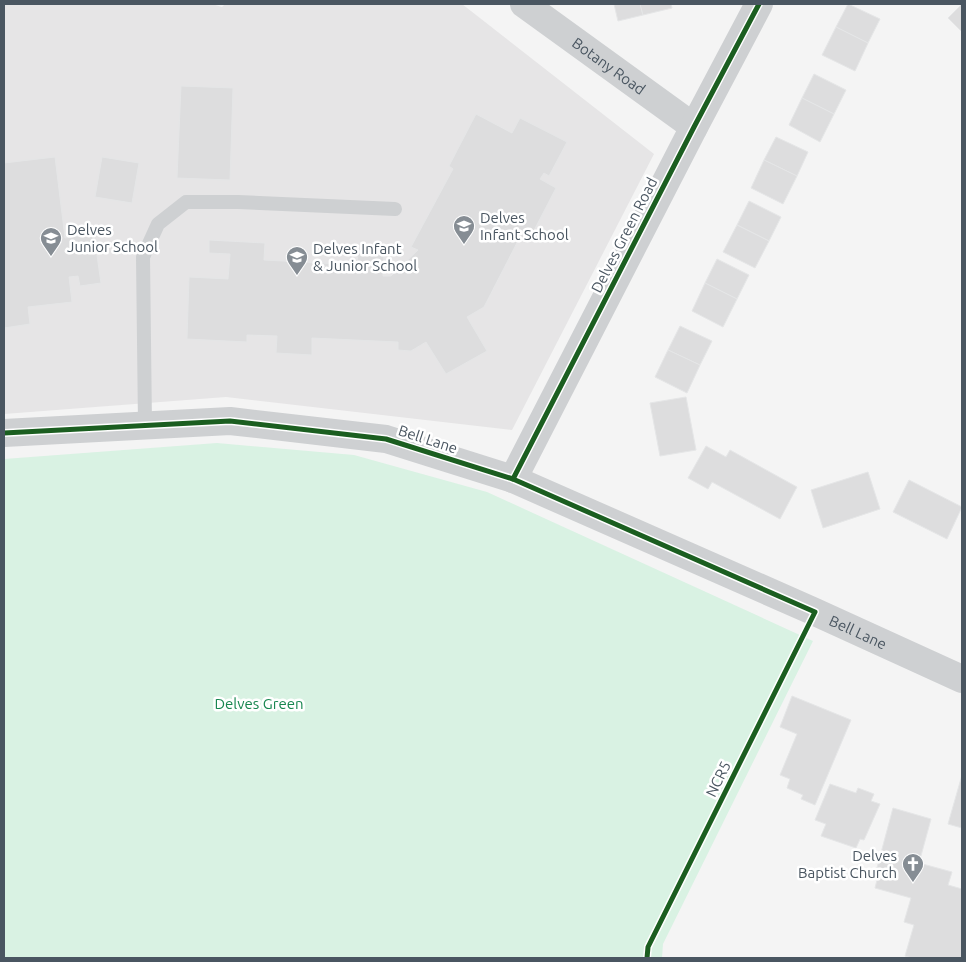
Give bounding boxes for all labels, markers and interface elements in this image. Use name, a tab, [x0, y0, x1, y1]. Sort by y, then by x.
street label: Botany Road	[569, 34, 649, 98]
street label: Delves Green Road	[588, 175, 660, 295]
place label: Delves Infant School	[480, 209, 569, 243]
school or university icon: Delves Infant School	[452, 214, 476, 245]
place label: Delves Junior School	[67, 221, 158, 255]
school or university icon: Delves Junior School	[39, 226, 63, 257]
place label: Delves Infant & Junior School	[313, 240, 417, 274]
school or university icon: Delves Infant & Junior School	[285, 245, 309, 276]
street label: Bell Lane	[396, 421, 460, 457]
street label: Bell Lane	[827, 611, 890, 652]
park label: Delves Green	[214, 695, 304, 712]
street label: NCR5	[702, 758, 734, 800]
place label: Delves Baptist Church	[798, 847, 897, 881]
church icon: Delves Baptist Church	[901, 852, 925, 883]

